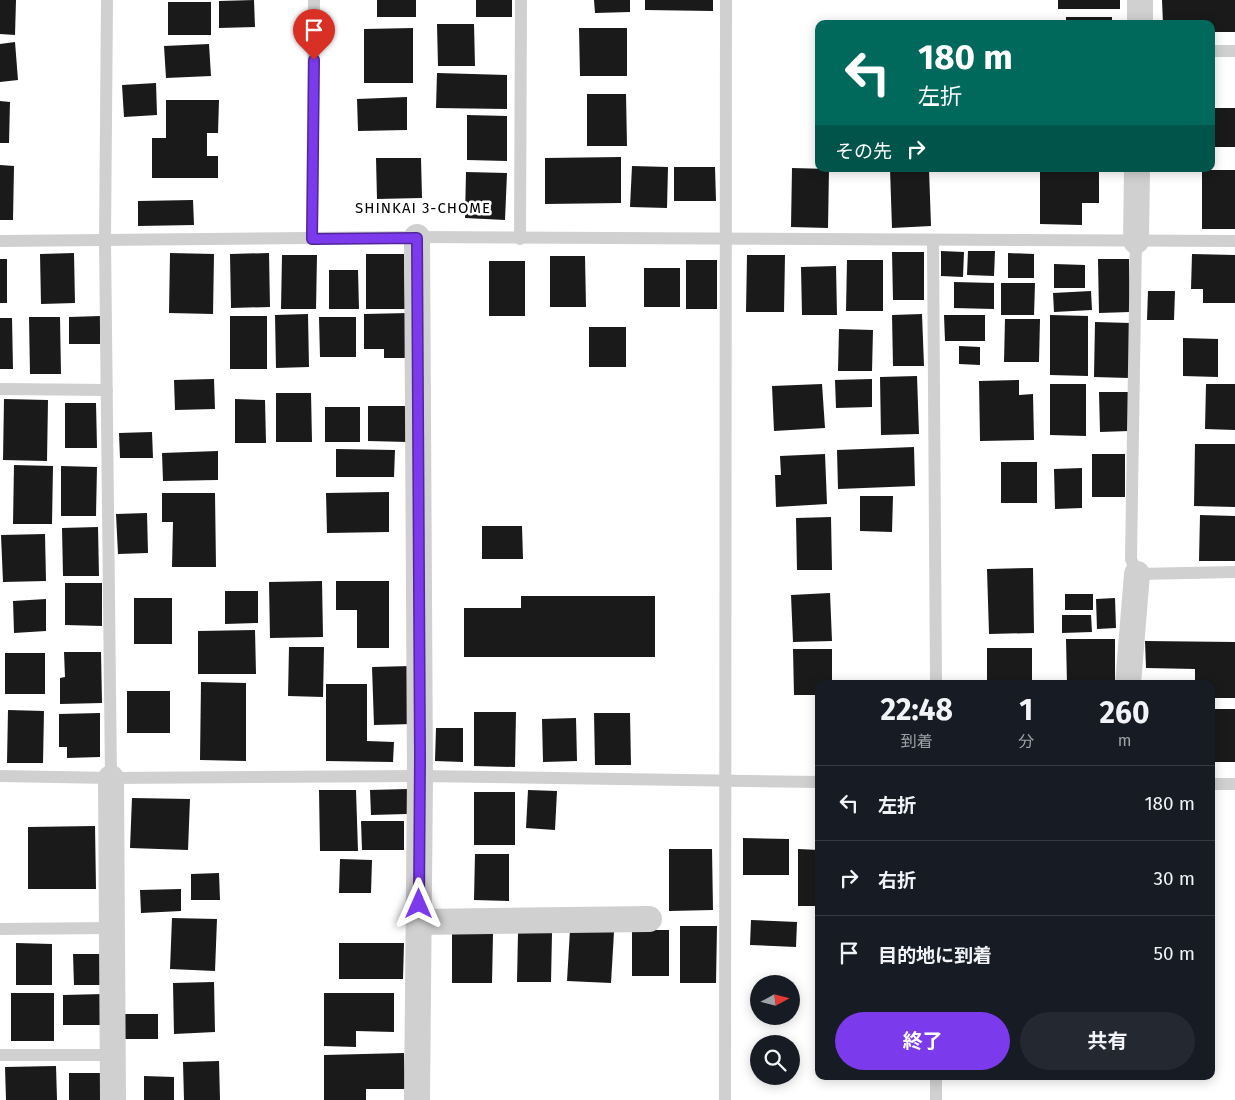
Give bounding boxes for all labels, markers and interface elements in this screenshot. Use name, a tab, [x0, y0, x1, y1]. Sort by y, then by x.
pin	[293, 9, 335, 60]
icon: arrive	[300, 16, 328, 44]
text: 180 m	[918, 36, 1013, 78]
icon: left	[835, 40, 900, 105]
text: 左折	[918, 83, 962, 110]
icon: right	[902, 135, 930, 163]
text: その先	[835, 140, 892, 163]
district label: SHINKAI 3-CHOME	[355, 199, 491, 217]
text: 22:48	[880, 692, 953, 728]
text: 1	[1019, 692, 1033, 728]
text: 260	[1100, 695, 1150, 731]
text: m	[1118, 731, 1131, 750]
text: 到着	[901, 732, 933, 751]
text: 分	[1018, 732, 1034, 751]
icon: left	[835, 789, 863, 817]
text: 180 m	[1144, 792, 1195, 815]
text: 左折	[878, 794, 916, 817]
icon: right	[835, 864, 863, 892]
text: 30 m	[1154, 867, 1195, 890]
text: 右折	[878, 869, 916, 892]
position arrow	[392, 877, 444, 929]
icon: arrive	[835, 939, 863, 967]
text: 50 m	[1154, 942, 1195, 965]
text: 目的地に到着	[878, 944, 992, 967]
north arrow	[750, 975, 800, 1025]
map controls	[750, 975, 800, 1085]
button: 終了	[835, 1012, 1010, 1070]
button: 共有	[1020, 1012, 1195, 1070]
button: search	[750, 1035, 800, 1085]

